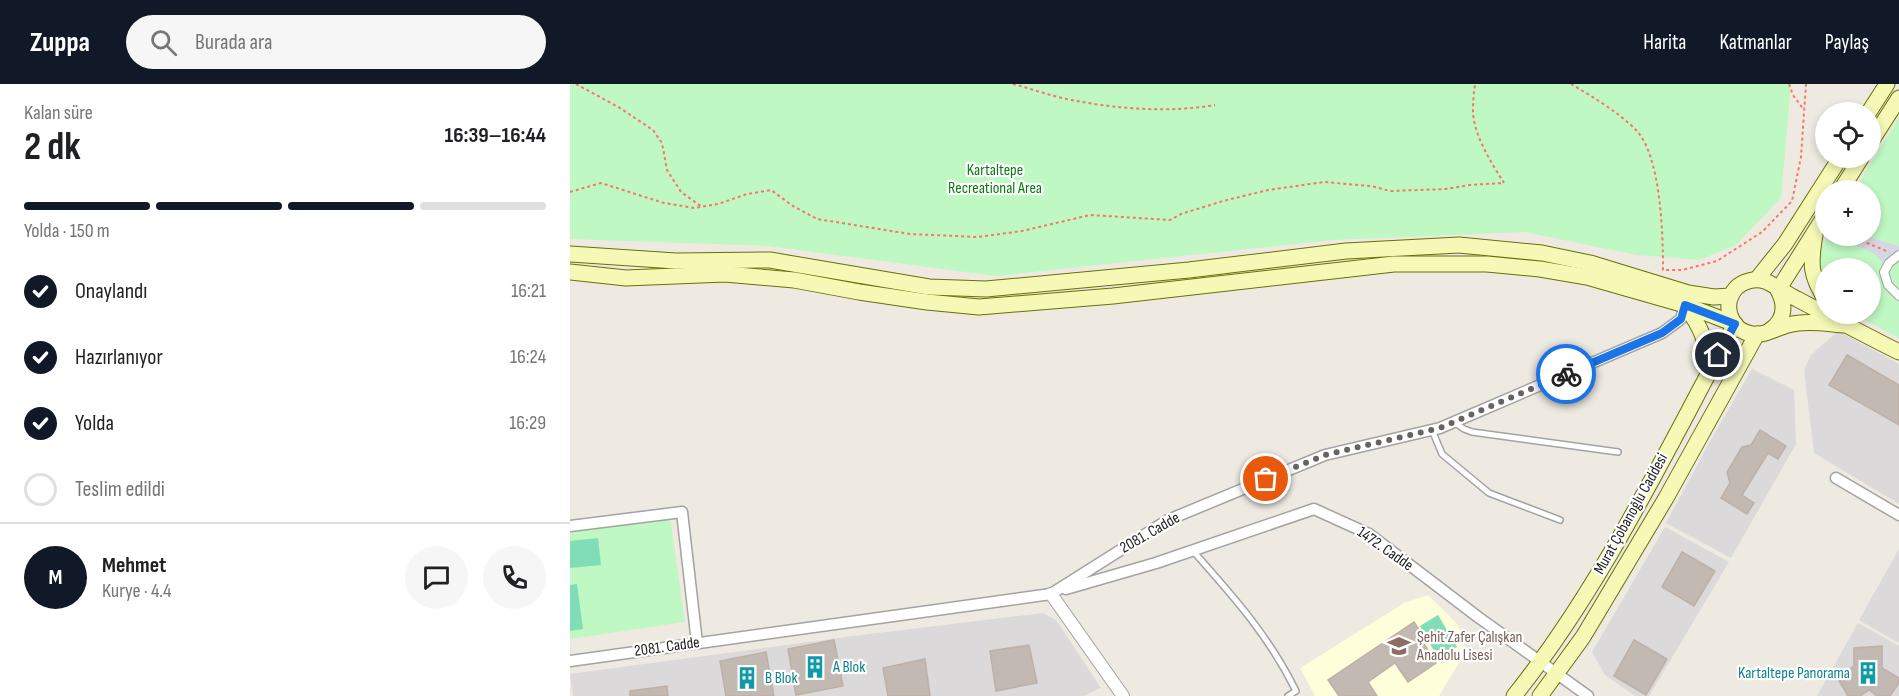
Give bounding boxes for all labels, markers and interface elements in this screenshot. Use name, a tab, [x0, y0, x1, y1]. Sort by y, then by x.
search box	[126, 15, 546, 69]
text: Zuppa	[30, 26, 90, 59]
icon: search	[147, 26, 180, 59]
text: Burada ara	[195, 29, 273, 56]
text: Harita	[1643, 30, 1686, 55]
text: Katmanlar	[1719, 30, 1792, 55]
text: Paylaş	[1825, 30, 1869, 55]
text: Kalan süre	[24, 101, 93, 125]
map controls	[1815, 102, 1881, 324]
button: locate	[1815, 102, 1881, 168]
text: 16:39–16:44	[445, 122, 546, 149]
text: 2 dk	[24, 124, 81, 171]
park label: Kartaltepe Recreational Area	[948, 161, 1042, 198]
button: +	[1815, 180, 1881, 246]
text: Yolda · 150 m	[24, 219, 110, 243]
button: −	[1815, 258, 1881, 324]
icon: check	[24, 275, 57, 308]
text: Onaylandı	[75, 278, 147, 305]
text: 16:21	[511, 279, 546, 303]
pin	[1692, 329, 1743, 380]
icon: home	[1701, 338, 1734, 371]
icon: check	[24, 341, 57, 374]
text: Hazırlanıyor	[75, 344, 163, 371]
courier	[1536, 344, 1596, 404]
text: 16:24	[510, 345, 546, 369]
icon: bike	[1550, 358, 1583, 391]
icon: check	[24, 407, 57, 440]
text: Yolda	[75, 410, 114, 437]
text: 16:29	[509, 411, 546, 435]
street label: Murat Çobanoğlu Caddesi	[1590, 450, 1672, 578]
pin	[1240, 453, 1291, 504]
icon: bag	[1249, 462, 1282, 495]
text: Teslim edildi	[75, 476, 165, 503]
street label: 2081. Cadde	[1117, 508, 1183, 558]
street label: 1472. Cadde	[1353, 523, 1417, 575]
button: chat	[405, 546, 468, 609]
button: phone	[483, 546, 546, 609]
text: Mehmet	[102, 552, 166, 579]
text: M	[49, 564, 62, 591]
text: Kurye · 4.4	[102, 579, 171, 603]
place label: Şehit Zafer Çalışkan Anadolu Lisesi	[1416, 628, 1522, 665]
street label: 2081. Cadde	[633, 633, 701, 661]
school or university icon: Şehit Zafer Çalışkan Anadolu Lisesi	[1386, 633, 1412, 659]
building icon: A Blok	[802, 654, 828, 680]
place label: A Blok	[832, 658, 865, 677]
building icon: Kartaltepe Panorama	[1855, 660, 1881, 686]
place label: Kartaltepe Panorama	[1738, 664, 1850, 683]
building icon: B Blok	[734, 665, 760, 691]
place label: B Blok	[765, 669, 798, 688]

